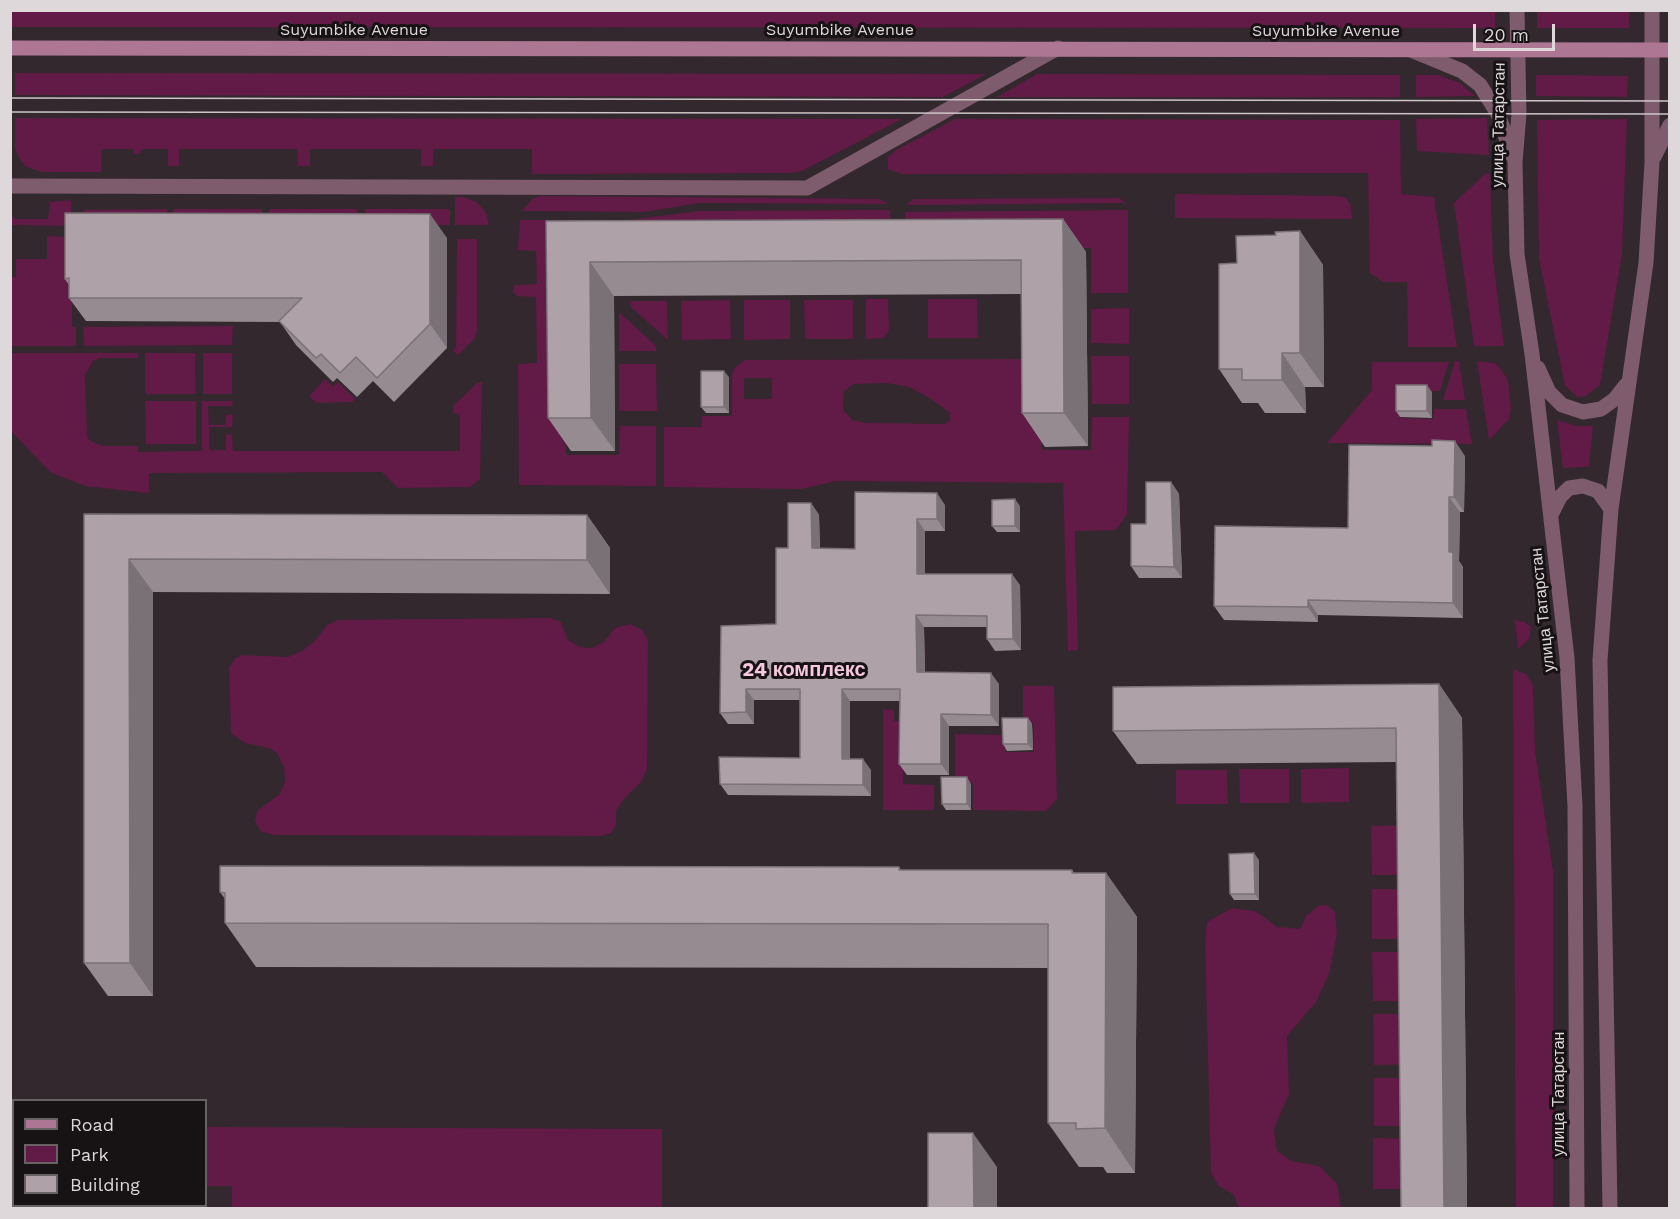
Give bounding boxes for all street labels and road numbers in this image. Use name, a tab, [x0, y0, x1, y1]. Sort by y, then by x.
street label: Suyumbike Avenue	[280, 20, 428, 40]
street label: Suyumbike Avenue	[766, 20, 914, 40]
street label: Suyumbike Avenue	[1252, 21, 1400, 41]
street label: улица Татарстан	[1488, 62, 1510, 188]
street label: улица Татарстан	[1527, 547, 1559, 673]
street label: улица Татарстан	[1549, 1032, 1569, 1156]

